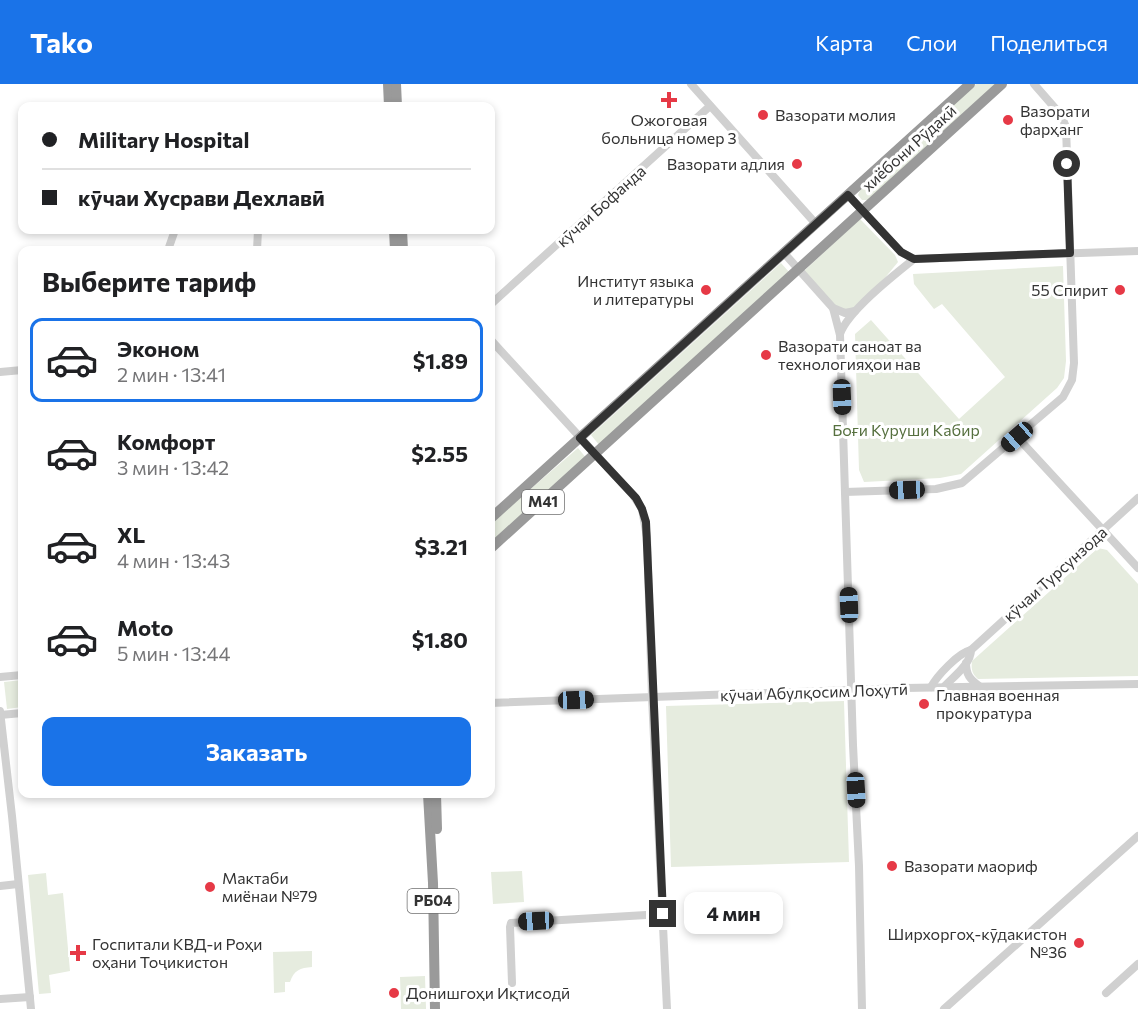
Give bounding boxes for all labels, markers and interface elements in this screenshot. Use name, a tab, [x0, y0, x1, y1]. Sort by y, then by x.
text: Tako	[30, 25, 93, 59]
text: Карта	[815, 30, 873, 55]
text: Слои	[906, 30, 957, 55]
text: Поделиться	[990, 30, 1108, 55]
marker: Ожоговая больница номер 3	[660, 91, 678, 109]
street label: хиёбони Рӯдакӣ	[858, 100, 960, 195]
place label: Вазорати фарҳанг	[1020, 101, 1090, 138]
place label: Вазорати молия	[775, 105, 896, 124]
marker: Вазорати молия	[756, 108, 770, 122]
place label: Ожоговая больница номер 3	[601, 110, 737, 147]
marker: Вазорати фарҳанг	[1001, 113, 1015, 127]
text: Military Hospital	[78, 126, 249, 153]
route start	[1053, 150, 1080, 177]
place label: Вазорати адлия	[667, 154, 785, 173]
marker: Вазорати адлия	[790, 157, 804, 171]
street label: кӯчаи Бофанда	[552, 161, 649, 251]
text: кӯчаи Хусрави Дехлавӣ	[78, 184, 325, 211]
text: Выберите тариф	[42, 265, 256, 298]
place label: Институт языка и литературы	[577, 271, 694, 308]
place label: 55 Спирит	[1031, 280, 1108, 299]
marker: Институт языка и литературы	[699, 283, 713, 297]
marker: 55 Спирит	[1113, 283, 1127, 297]
icon: car	[45, 333, 99, 387]
text: Эконом	[117, 335, 199, 362]
place label: Вазорати саноат ва технологияҳои нав	[778, 336, 922, 373]
text: $1.89	[413, 347, 468, 374]
marker: Вазорати саноат ва технологияҳои нав	[759, 348, 773, 362]
text: 2 мин · 13:41	[117, 362, 226, 386]
car	[832, 379, 852, 415]
car	[998, 418, 1036, 456]
park label: Боғи Куруши Кабир	[832, 420, 980, 439]
icon: car	[45, 426, 99, 480]
text: Комфорт	[117, 428, 215, 455]
text: $2.55	[411, 440, 468, 467]
text: 3 мин · 13:42	[117, 455, 229, 479]
car	[889, 480, 925, 500]
road number: M41	[522, 490, 564, 514]
icon: car	[45, 519, 99, 573]
text: XL	[117, 521, 145, 548]
street label: кӯчаи Турсунзода	[999, 522, 1110, 625]
text: $3.21	[415, 533, 468, 560]
text: 4 мин · 13:43	[117, 548, 230, 572]
car	[839, 587, 859, 623]
icon: car	[45, 612, 99, 666]
text: Moto	[117, 614, 173, 641]
text: $1.80	[412, 626, 468, 653]
text: 5 мин · 13:44	[117, 641, 230, 665]
street label: кӯчаи Абулқосим Лоҳутӣ	[720, 679, 908, 704]
place label: Главная военная прокуратура	[936, 685, 1060, 722]
car	[558, 690, 594, 710]
marker: Главная военная прокуратура	[917, 697, 931, 711]
button: Заказать	[42, 717, 471, 786]
car	[846, 772, 866, 808]
place label: Вазорати маориф	[904, 856, 1038, 875]
marker: Вазорати маориф	[885, 859, 899, 873]
place label: Мактаби миёнаи №79	[222, 868, 318, 905]
marker: Мактаби миёнаи №79	[203, 880, 217, 894]
road number: РБ04	[408, 889, 458, 913]
callout: 4 мин	[684, 893, 783, 935]
route end	[649, 900, 676, 927]
text: 4 мин	[706, 901, 761, 925]
car	[518, 911, 554, 931]
place label: Ширхоргоҳ-кӯдакистон №36	[888, 924, 1067, 961]
place label: Госпитали КВД-и Роҳи оҳани Тоҷикистон	[92, 934, 263, 971]
marker: Ширхоргоҳ-кӯдакистон №36	[1072, 936, 1086, 950]
marker: Госпитали КВД-и Роҳи оҳани Тоҷикистон	[69, 944, 87, 962]
place label: Донишгоҳи Иқтисодӣ	[406, 983, 570, 1002]
marker: Донишгоҳи Иқтисодӣ	[387, 986, 401, 1000]

